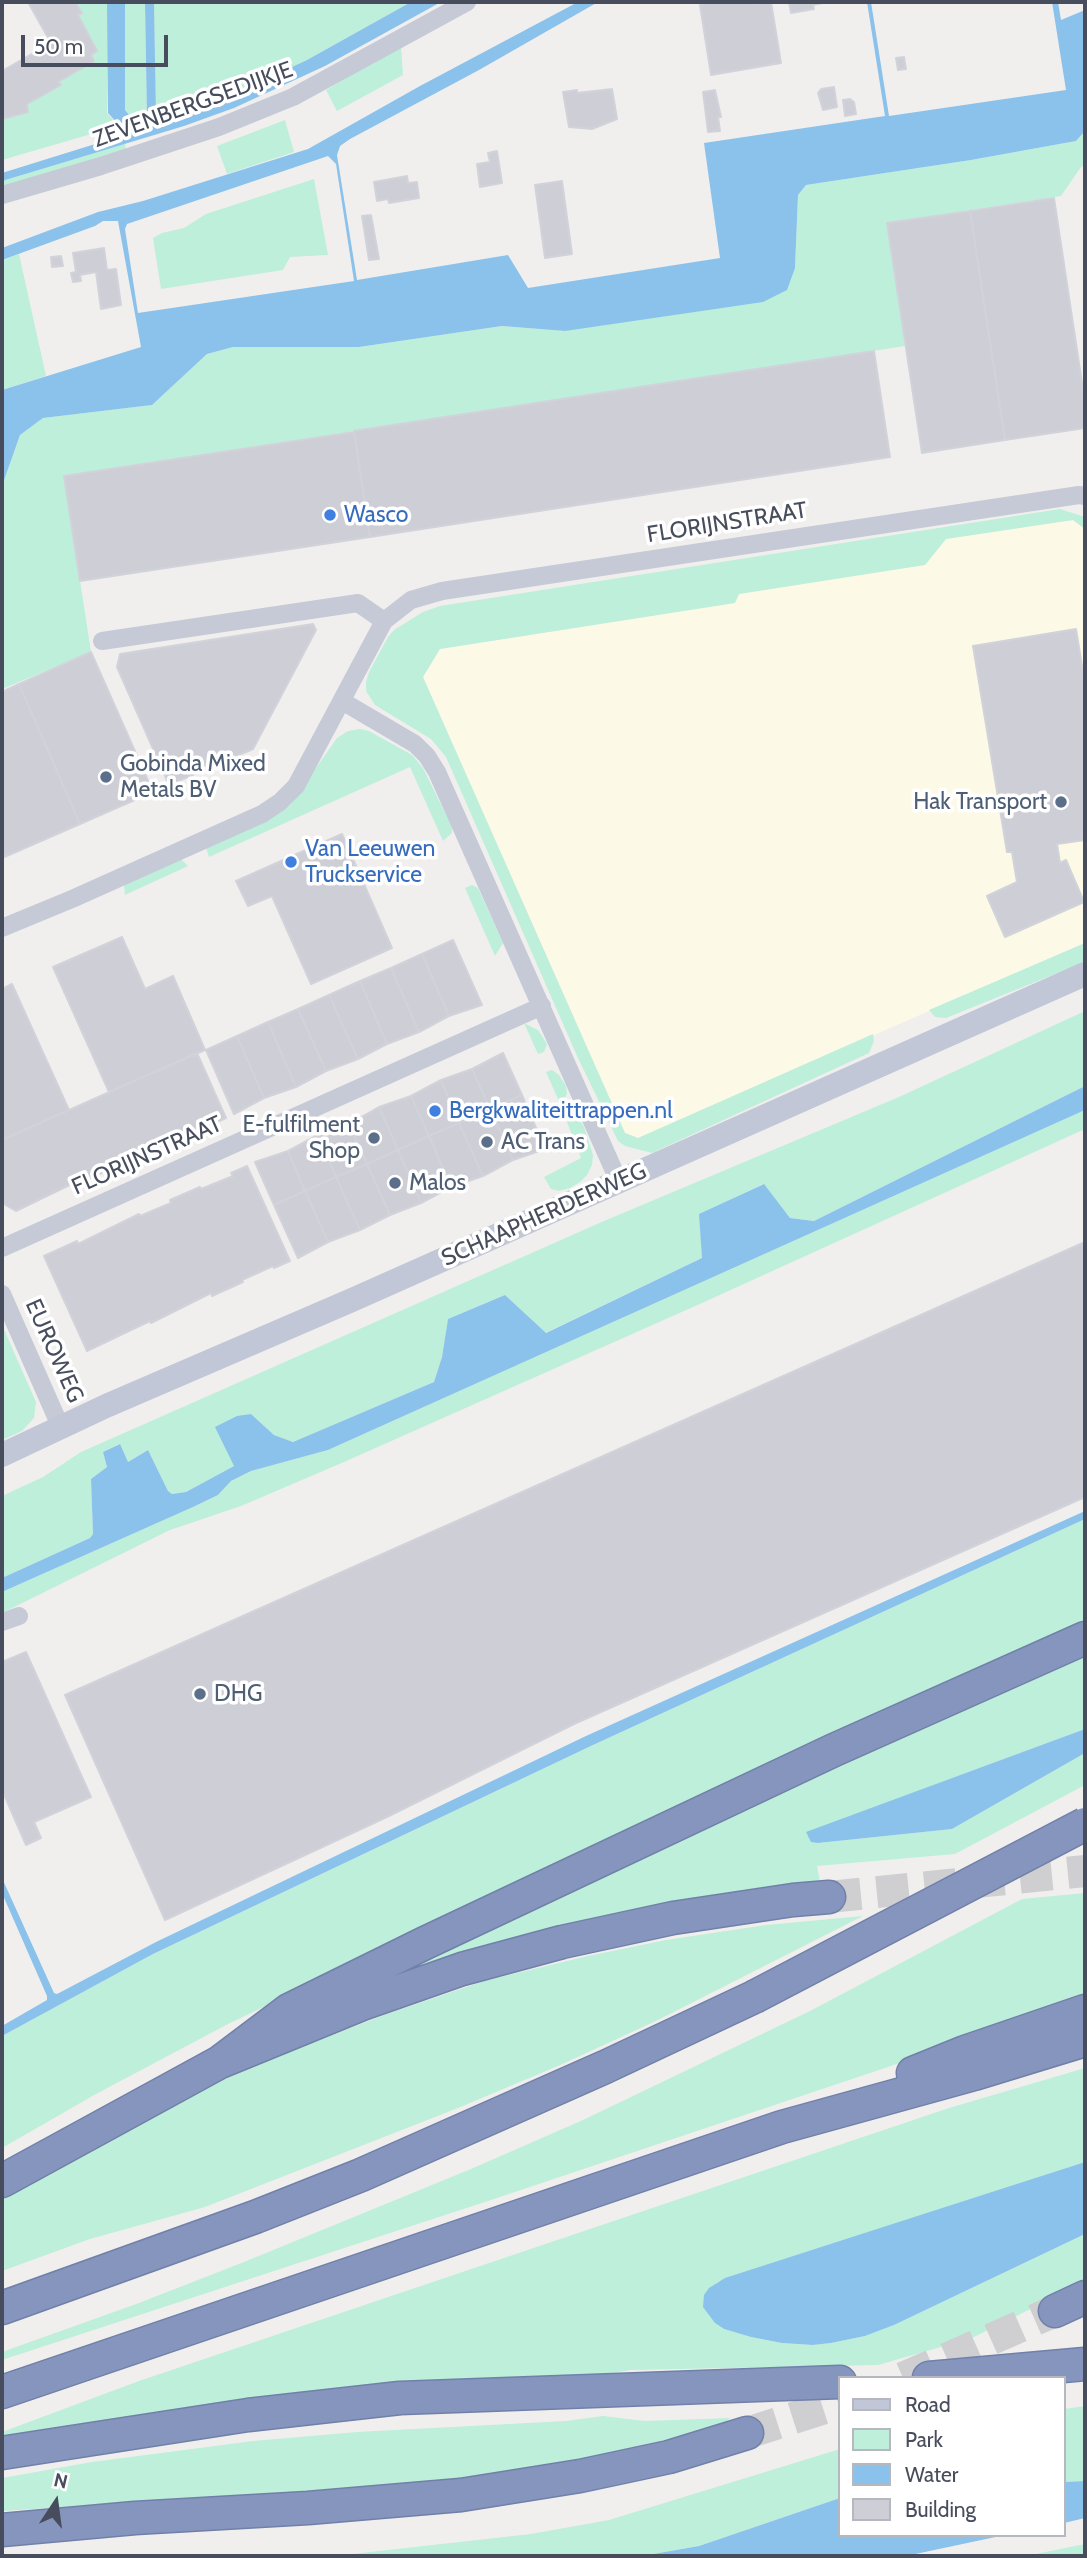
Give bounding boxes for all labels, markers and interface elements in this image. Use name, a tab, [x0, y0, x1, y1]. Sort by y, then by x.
scale bar	[24, 21, 172, 65]
text: 50 m	[34, 34, 83, 59]
street label: ZEVENBERGSEDIJKJE	[89, 56, 297, 154]
street label: FLORIJNSTRAAT	[645, 497, 809, 549]
place label: Wasco	[344, 501, 408, 529]
marker: Wasco	[322, 507, 338, 523]
place label: Gobinda Mixed Metals BV	[120, 750, 266, 804]
marker: Gobinda Mixed Metals BV	[98, 769, 114, 785]
place label: Hak Transport	[913, 788, 1047, 816]
marker: Hak Transport	[1053, 794, 1069, 810]
place label: Van Leeuwen Truckservice	[305, 835, 435, 889]
marker: Van Leeuwen Truckservice	[283, 854, 299, 870]
place label: Bergkwaliteittrappen.nl	[449, 1097, 673, 1125]
marker: Bergkwaliteittrappen.nl	[427, 1103, 443, 1119]
street label: FLORIJNSTRAAT	[68, 1111, 226, 1201]
place label: E-fulfilment Shop	[243, 1111, 360, 1165]
place label: AC Trans	[501, 1128, 585, 1156]
marker: E-fulfilment Shop	[366, 1130, 382, 1146]
marker: AC Trans	[479, 1134, 495, 1150]
street label: SCHAAPHERDERWEG	[437, 1157, 651, 1273]
place label: Malos	[409, 1169, 466, 1197]
marker: Malos	[387, 1175, 403, 1191]
street label: EUROWEG	[19, 1295, 89, 1407]
place label: DHG	[214, 1680, 262, 1708]
marker: DHG	[192, 1686, 208, 1702]
legend	[838, 2376, 1066, 2537]
text: Road	[905, 2392, 951, 2417]
text: Park	[905, 2427, 943, 2452]
text: Water	[905, 2462, 958, 2487]
north arrow	[21, 2467, 91, 2537]
text: N	[52, 2468, 70, 2494]
text: Building	[905, 2497, 976, 2522]

